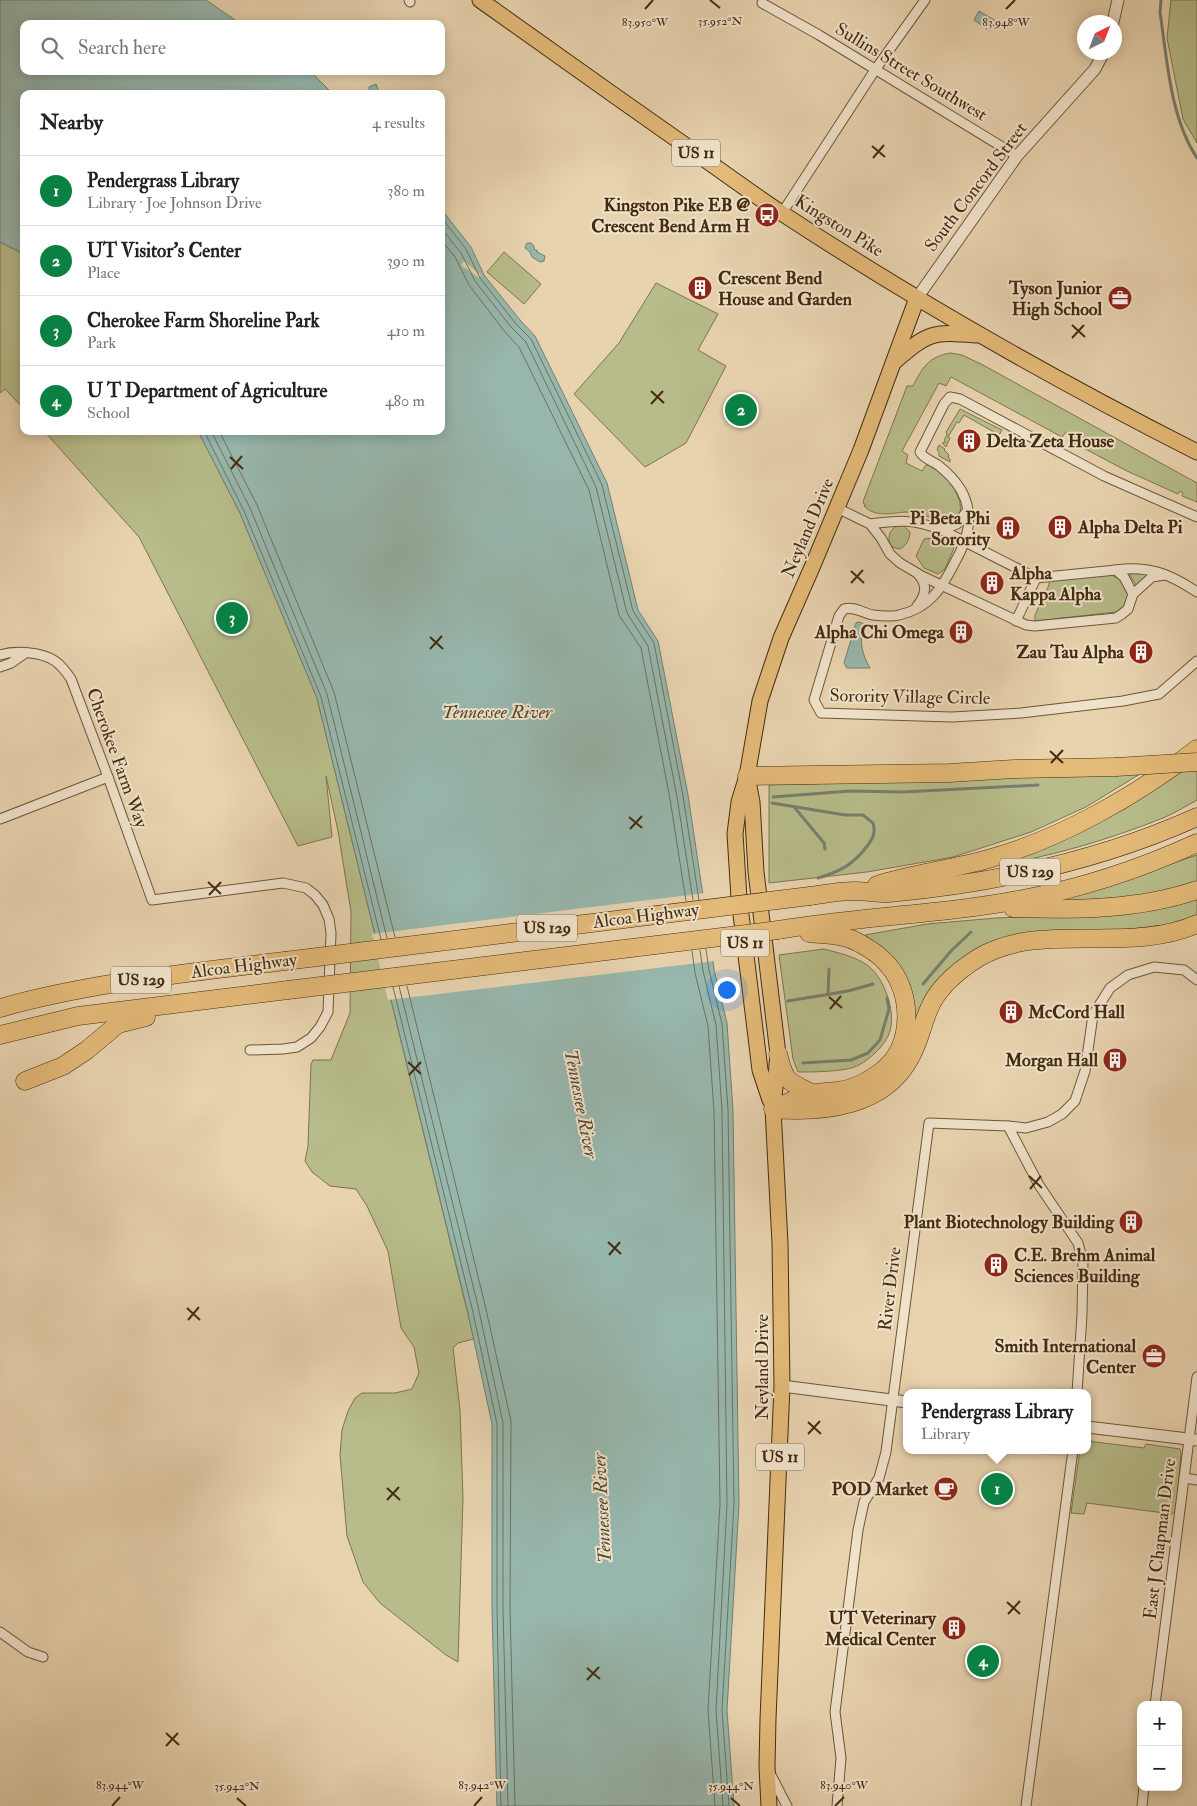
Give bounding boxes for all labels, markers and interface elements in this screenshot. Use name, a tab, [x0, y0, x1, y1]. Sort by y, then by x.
text: 35.952°N	[698, 14, 742, 29]
text: 83.950°W	[622, 15, 669, 30]
text: 83.948°W	[982, 15, 1030, 30]
north arrow	[1077, 15, 1122, 60]
street label: Sullins Street Southwest	[831, 18, 991, 127]
search box	[20, 20, 445, 75]
icon: search	[38, 34, 66, 62]
text: Search here	[78, 36, 166, 60]
text: Nearby	[40, 109, 103, 136]
text: 4 results	[372, 113, 425, 133]
street label: South Concord Street	[920, 117, 1032, 256]
road number: US 11	[672, 140, 720, 167]
text: Pendergrass Library	[87, 169, 239, 193]
text: 1	[53, 181, 59, 201]
text: 380 m	[387, 181, 425, 201]
street label: Kingston Pike	[790, 190, 888, 263]
text: Library · Joe Johnson Drive	[87, 193, 262, 213]
place label: Kingston Pike EB @ Crescent Bend Arm H	[591, 194, 750, 238]
bus stop icon: Kingston Pike EB @ Crescent Bend Arm H	[754, 202, 780, 228]
text: UT Visitor's Center	[87, 239, 241, 263]
text: 2	[52, 251, 60, 271]
text: 390 m	[387, 251, 425, 271]
text: Place	[87, 263, 120, 283]
place label: Crescent Bend House and Garden	[718, 267, 853, 311]
building icon: Crescent Bend House and Garden	[687, 275, 713, 301]
place label: Tyson Junior High School	[1008, 277, 1102, 321]
office icon: Tyson Junior High School	[1107, 285, 1133, 311]
text: Cherokee Farm Shoreline Park	[87, 309, 320, 333]
text: 3	[53, 321, 59, 341]
text: 410 m	[387, 321, 425, 341]
text: Park	[87, 333, 116, 353]
text: U T Department of Agriculture	[87, 379, 328, 403]
text: 4	[52, 391, 60, 411]
text: 480 m	[385, 391, 425, 411]
pin: 2	[725, 391, 757, 429]
text: School	[87, 403, 130, 423]
building icon: Delta Zeta House	[956, 428, 982, 454]
place label: Delta Zeta House	[986, 430, 1114, 453]
street label: Neyland Drive	[777, 474, 840, 581]
place label: Pi Beta Phi Sorority	[910, 507, 991, 551]
building icon: Alpha Delta Pi	[1047, 514, 1073, 540]
building icon: Pi Beta Phi Sorority	[995, 515, 1021, 541]
place label: Alpha Delta Pi	[1077, 516, 1183, 539]
place label: Alpha Kappa Alpha	[1009, 562, 1102, 606]
building icon: Alpha Kappa Alpha	[979, 570, 1005, 596]
pin: 3	[216, 599, 248, 637]
building icon: Alpha Chi Omega	[948, 619, 974, 645]
place label: Alpha Chi Omega	[814, 621, 945, 644]
building icon: Zau Tau Alpha	[1128, 639, 1154, 665]
place label: Zau Tau Alpha	[1016, 641, 1125, 664]
street label: Sorority Village Circle	[829, 684, 991, 710]
street label: Cherokee Farm Way	[81, 685, 153, 832]
water label: Tennessee River	[442, 700, 553, 724]
road number: US 129	[1000, 859, 1060, 886]
street label: Alcoa Highway	[591, 898, 701, 934]
road number: US 129	[517, 914, 577, 941]
road number: US 11	[721, 930, 769, 956]
street label: Alcoa Highway	[189, 948, 299, 984]
road number: US 129	[111, 966, 171, 994]
your location	[714, 977, 740, 1003]
building icon: McCord Hall	[998, 999, 1024, 1025]
place label: McCord Hall	[1027, 1001, 1125, 1024]
building icon: Morgan Hall	[1102, 1047, 1128, 1073]
water label: Tennessee River	[559, 1048, 603, 1161]
place label: Morgan Hall	[1004, 1049, 1098, 1072]
building icon: Plant Biotechnology Building	[1118, 1209, 1144, 1235]
place label: Plant Biotechnology Building	[904, 1211, 1115, 1234]
place label: C.E. Brehm Animal Sciences Building	[1014, 1244, 1156, 1288]
street label: River Drive	[873, 1245, 907, 1332]
building icon: C.E. Brehm Animal Sciences Building	[983, 1252, 1009, 1278]
street label: Neyland Drive	[751, 1313, 774, 1420]
place label: Smith International Center	[995, 1335, 1136, 1379]
office icon: Smith International Center	[1141, 1343, 1167, 1369]
popup	[903, 1389, 1091, 1454]
text: Pendergrass Library	[921, 1400, 1073, 1424]
text: Library	[921, 1424, 970, 1444]
road number: US 11	[756, 1444, 804, 1470]
water label: Tennessee River	[587, 1451, 617, 1564]
street label: East J Chapman Drive	[1139, 1457, 1181, 1621]
pin: 1	[981, 1470, 1013, 1508]
cafe icon: POD Market	[933, 1476, 959, 1502]
place label: POD Market	[831, 1478, 928, 1501]
place label: UT Veterinary Medical Center	[824, 1607, 937, 1651]
building icon: UT Veterinary Medical Center	[941, 1615, 967, 1641]
pin: 4	[967, 1642, 999, 1680]
map controls	[1137, 1701, 1182, 1791]
button: +	[1137, 1701, 1182, 1746]
button: −	[1137, 1746, 1182, 1791]
text: 83.944°W	[96, 1778, 145, 1793]
text: 83.942°W	[458, 1778, 507, 1793]
text: 83.940°W	[820, 1778, 869, 1793]
text: 35.942°N	[214, 1779, 260, 1794]
text: 35.944°N	[708, 1779, 754, 1794]

